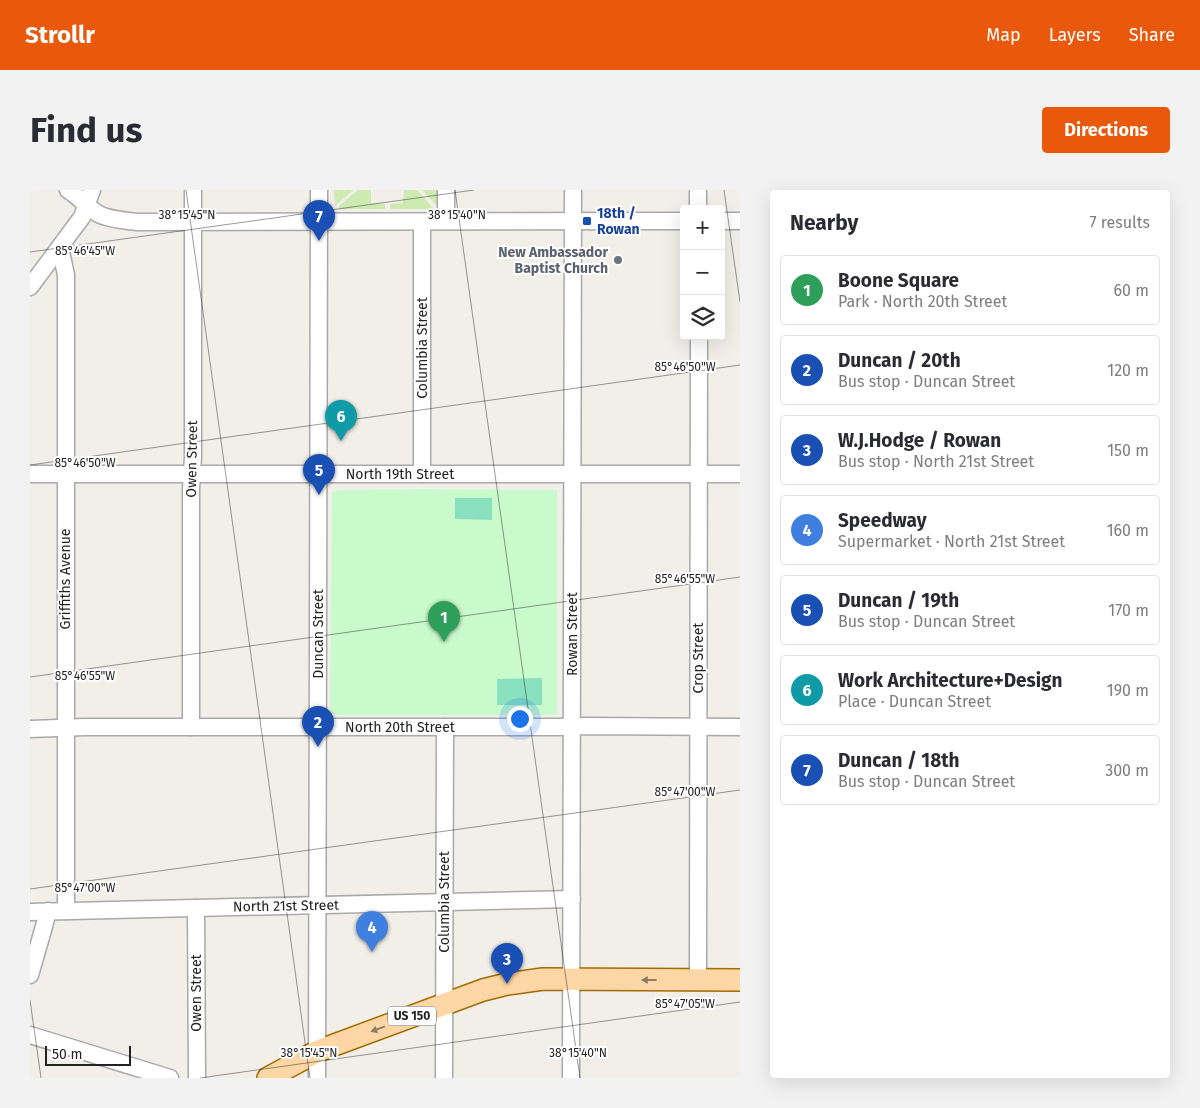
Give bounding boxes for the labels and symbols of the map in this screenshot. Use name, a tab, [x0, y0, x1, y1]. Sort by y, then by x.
pin: 7	[303, 200, 335, 241]
place label: 18th / Rowan	[597, 205, 640, 238]
text: 38°15'45"N	[159, 208, 215, 222]
text: 38°15'40"N	[428, 208, 486, 222]
marker: 18th / Rowan	[581, 215, 593, 227]
text: 85°46'45"W	[55, 244, 115, 258]
place label: New Ambassador Baptist Church	[498, 244, 608, 277]
marker: New Ambassador Baptist Church	[612, 254, 624, 266]
street label: Columbia Street	[414, 296, 431, 399]
text: 85°46'50"W	[654, 360, 716, 374]
pin: 6	[325, 400, 357, 441]
street label: Owen Street	[183, 419, 201, 498]
pin: 5	[303, 454, 335, 495]
text: 85°46'50"W	[54, 456, 116, 470]
street label: North 19th Street	[346, 466, 455, 483]
street label: Griffiths Avenue	[57, 529, 74, 629]
text: 85°46'55"W	[655, 572, 715, 586]
street label: Duncan Street	[310, 588, 327, 679]
street label: Rowan Street	[564, 591, 581, 676]
pin: 1	[428, 601, 460, 642]
street label: Crop Street	[690, 622, 707, 693]
text: 85°46'55"W	[55, 669, 115, 683]
pin: 2	[302, 706, 334, 747]
your location	[507, 706, 533, 732]
street label: North 20th Street	[345, 719, 456, 736]
text: 85°47'00"W	[655, 785, 715, 799]
street label: Columbia Street	[436, 850, 453, 953]
text: 85°47'00"W	[55, 881, 115, 895]
street label: North 21st Street	[233, 897, 340, 915]
pin: 4	[356, 911, 388, 952]
pin: 3	[491, 943, 523, 984]
street label: Owen Street	[188, 953, 205, 1032]
one-way arrow	[641, 976, 657, 984]
text: 85°47'05"W	[655, 997, 715, 1011]
road number: US 150	[388, 1006, 436, 1026]
one-way arrow	[370, 1025, 385, 1033]
scale bar	[45, 1043, 131, 1066]
text: 38°15'45"N	[281, 1046, 337, 1060]
text: 38°15'40"N	[549, 1046, 607, 1060]

